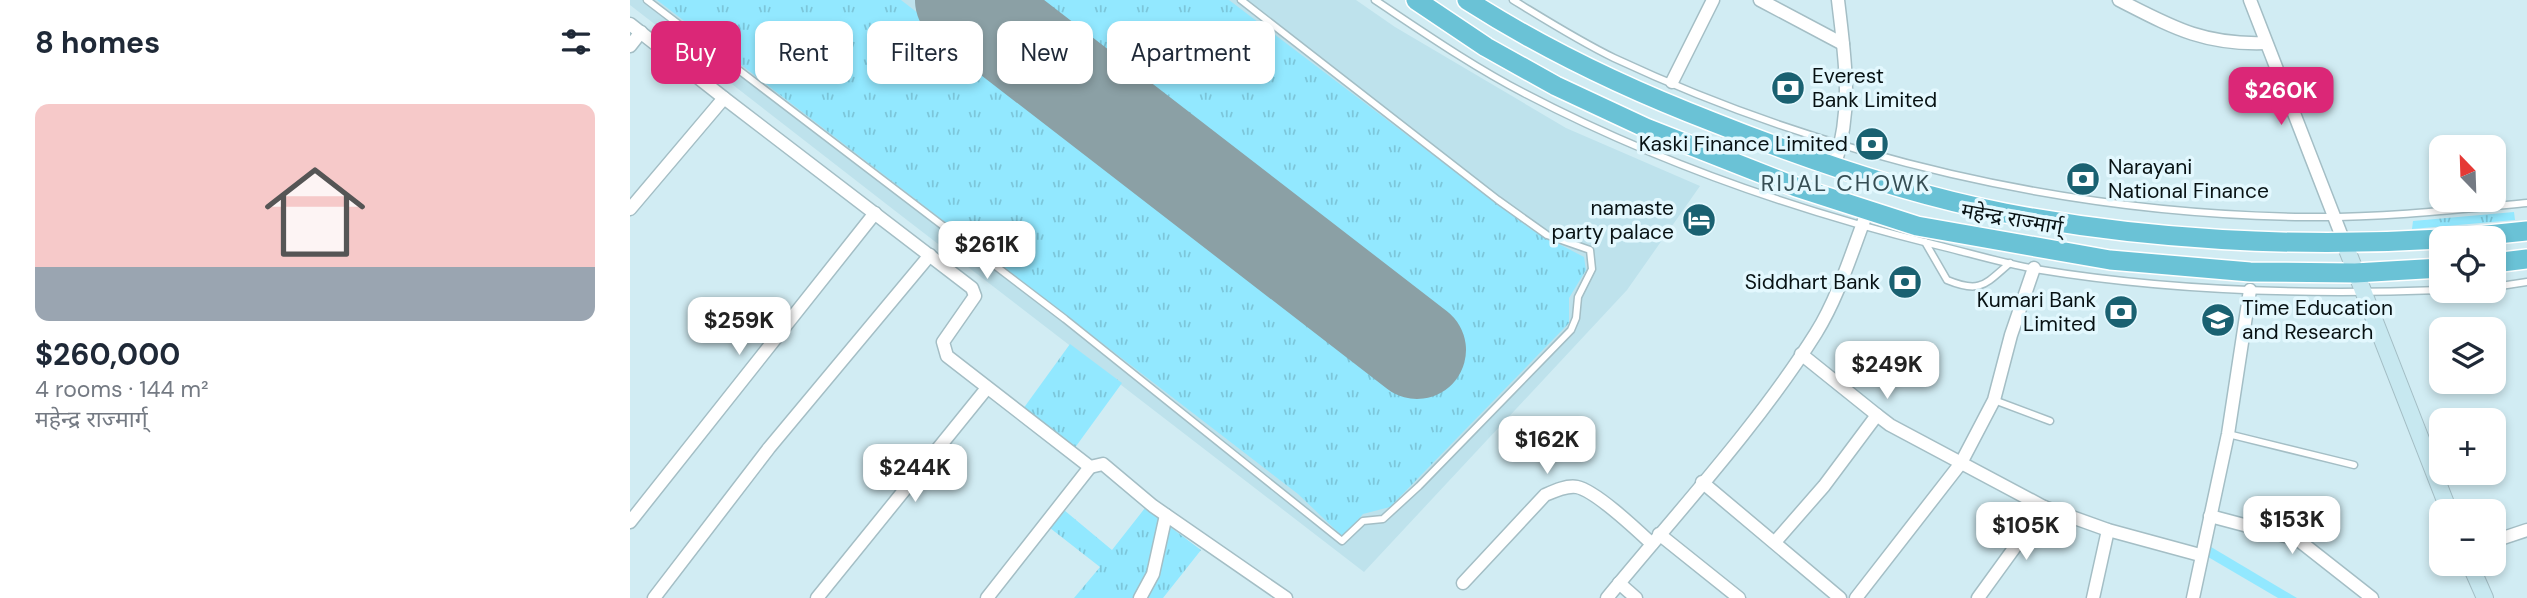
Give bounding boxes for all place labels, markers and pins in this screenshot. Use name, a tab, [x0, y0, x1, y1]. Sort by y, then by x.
place label: Everest Bank Limited	[1812, 62, 1937, 114]
pin: $260K	[2232, 68, 2330, 127]
bank icon: Everest Bank Limited	[1769, 69, 1807, 107]
bank icon: Kaski Finance Limited	[1853, 125, 1891, 163]
place label: Kaski Finance Limited	[1639, 130, 1848, 158]
place label: Narayani National Finance	[2108, 153, 2269, 205]
bank icon: Narayani National Finance	[2064, 160, 2102, 198]
place label: namaste party palace	[1552, 194, 1674, 246]
hotel icon: namaste party palace	[1680, 201, 1718, 239]
pin: $261K	[938, 222, 1036, 281]
bank icon: Siddhart Bank	[1886, 263, 1924, 301]
place label: Siddhart Bank	[1745, 268, 1880, 296]
place label: Kumari Bank Limited	[1977, 286, 2096, 338]
bank icon: Kumari Bank Limited	[2102, 293, 2140, 331]
place label: Time Education and Research	[2242, 294, 2393, 346]
pin: $259K	[690, 298, 788, 357]
school or university icon: Time Education and Research	[2199, 301, 2237, 339]
pin: $249K	[1838, 342, 1936, 401]
pin: $162K	[1498, 416, 1596, 476]
pin: $244K	[866, 444, 964, 504]
pin: $153K	[2243, 496, 2341, 556]
pin: $105K	[1977, 503, 2075, 562]

